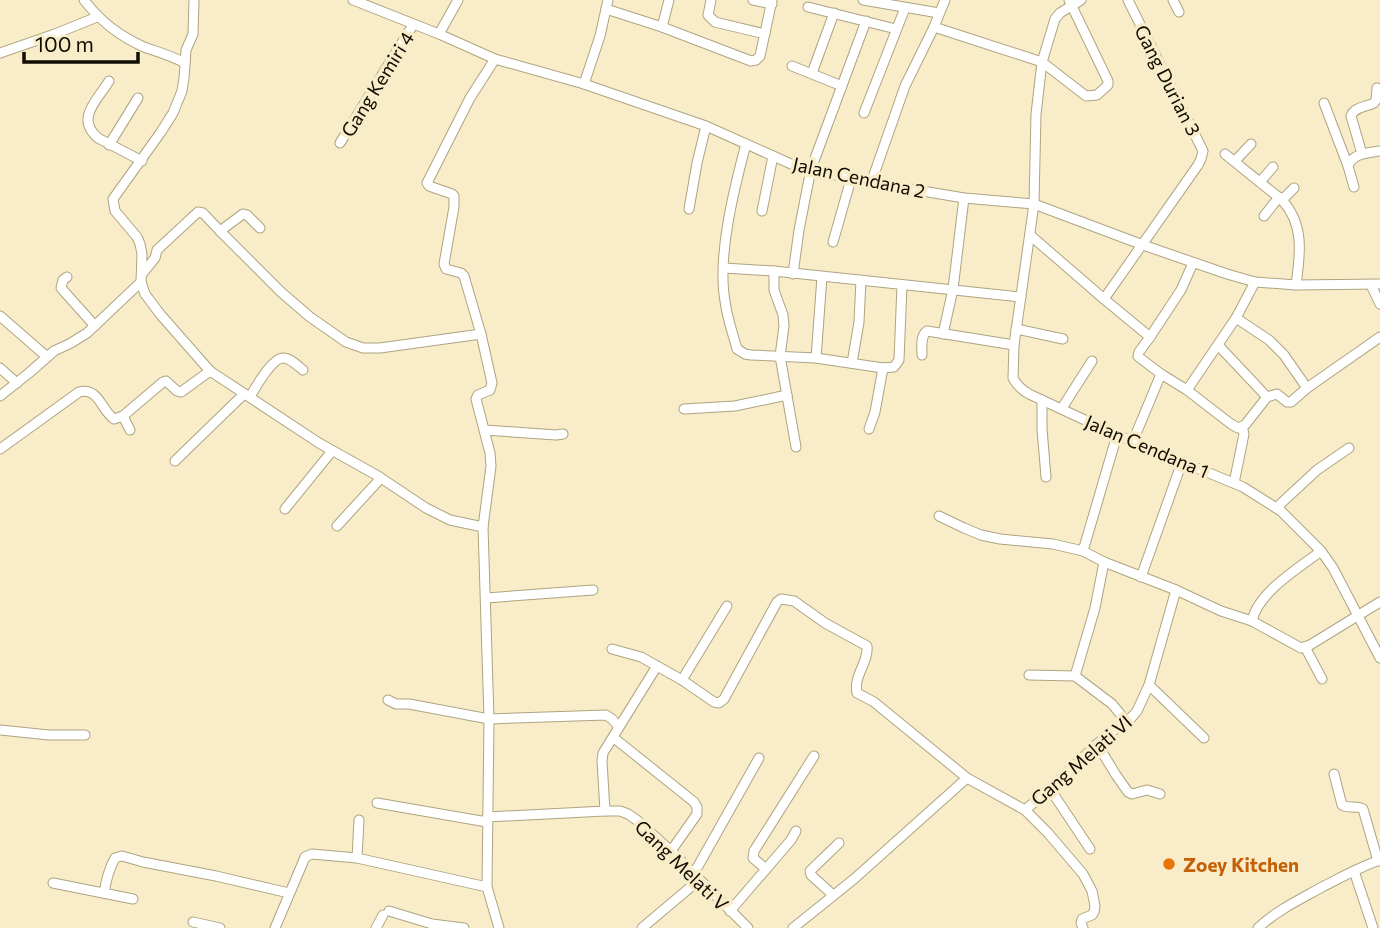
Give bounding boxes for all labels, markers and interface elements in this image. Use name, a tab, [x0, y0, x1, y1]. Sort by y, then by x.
scale bar	[24, 21, 138, 65]
street label: Gang Durian 3	[1130, 21, 1206, 139]
street label: Gang Kemiri 4	[336, 27, 418, 141]
text: 100 m	[35, 31, 94, 56]
street label: Jalan Cendana 2	[791, 152, 927, 202]
street label: Jalan Cendana 1	[1082, 410, 1212, 482]
street label: Gang Melati VI	[1026, 710, 1136, 810]
street label: Gang Melati V	[630, 815, 734, 915]
place label: Zoey Kitchen	[1183, 853, 1299, 876]
marker: Zoey Kitchen	[1161, 856, 1177, 872]

